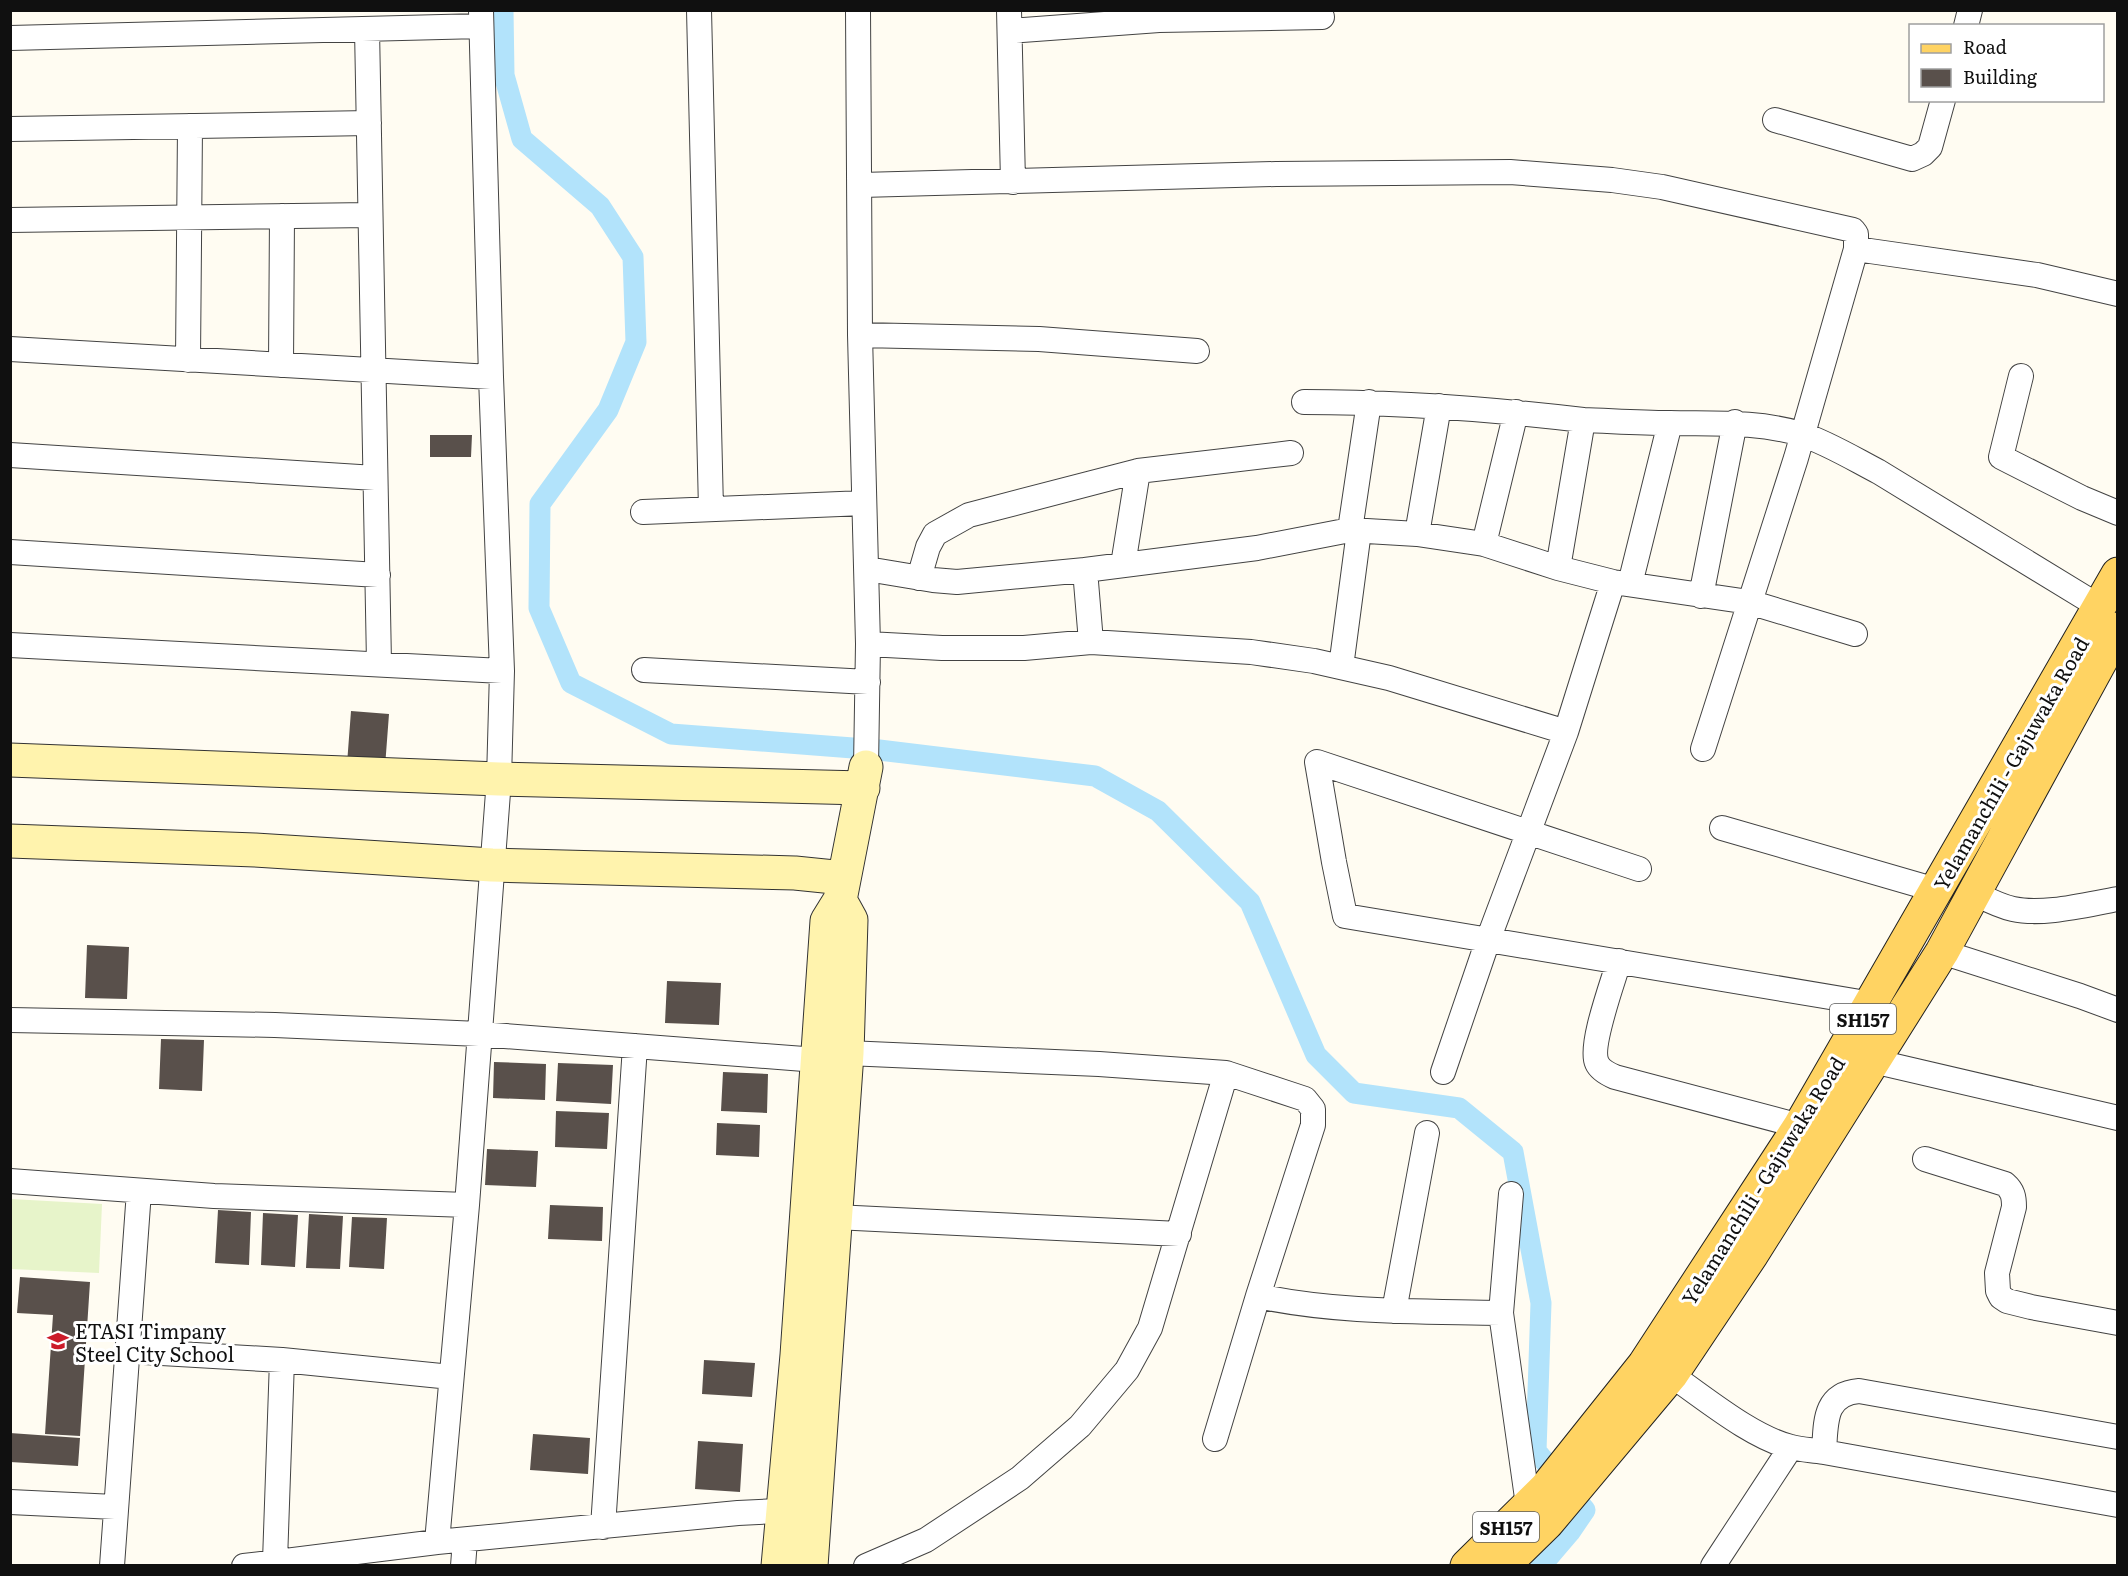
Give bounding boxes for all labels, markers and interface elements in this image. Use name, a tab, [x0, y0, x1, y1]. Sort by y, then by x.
legend	[1909, 24, 2104, 102]
text: Road	[1963, 33, 2007, 60]
text: Building	[1963, 63, 2038, 90]
street label: Yelamanchili - Gajuwaka Road	[1925, 631, 2095, 895]
road number: SH157	[1830, 1004, 1896, 1034]
street label: Yelamanchili - Gajuwaka Road	[1673, 1050, 1851, 1310]
place label: ETASI Timpany Steel City School	[75, 1315, 235, 1368]
school or university icon: ETASI Timpany Steel City School	[46, 1329, 70, 1353]
road number: SH157	[1473, 1512, 1539, 1542]

